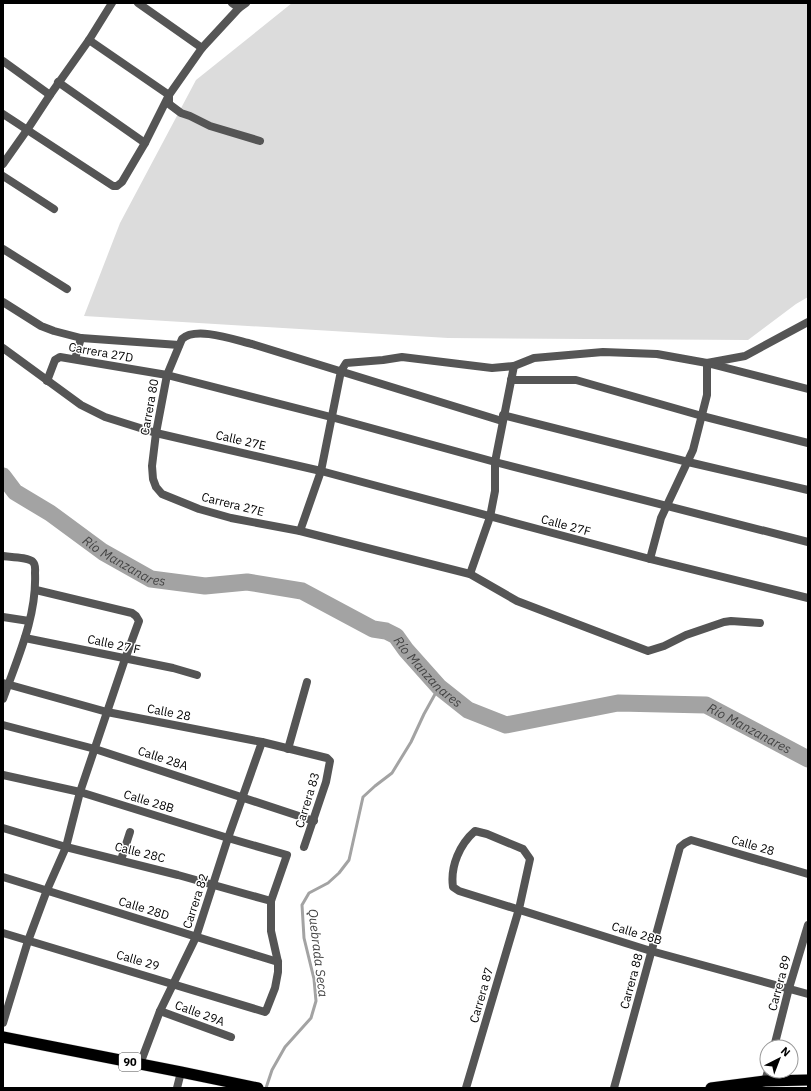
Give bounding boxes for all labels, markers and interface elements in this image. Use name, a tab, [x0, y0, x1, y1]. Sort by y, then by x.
street label: Carrera 27D	[68, 339, 134, 365]
street label: Carrera 80	[137, 378, 161, 436]
street label: Calle 27E	[214, 427, 268, 453]
street label: Carrera 27E	[200, 489, 266, 519]
street label: Calle 27F	[539, 511, 593, 539]
water label: Río Manzanares	[79, 532, 167, 589]
street label: Calle 27 F	[86, 631, 142, 657]
water label: Río Manzanares	[390, 632, 466, 711]
water label: Río Manzanares	[705, 699, 794, 757]
street label: Calle 28	[146, 700, 192, 724]
street label: Calle 28A	[136, 743, 190, 773]
street label: Carrera 83	[291, 770, 323, 830]
street label: Calle 28B	[122, 786, 176, 816]
street label: Calle 28	[730, 832, 776, 858]
street label: Calle 28C	[113, 838, 167, 866]
street label: Carrera 82	[179, 871, 211, 931]
street label: Calle 28D	[117, 893, 171, 923]
water label: Quebrada Seca	[304, 908, 332, 998]
street label: Calle 28B	[610, 918, 664, 948]
street label: Calle 29	[115, 947, 161, 973]
street label: Carrera 88	[616, 951, 646, 1011]
street label: Carrera 89	[764, 953, 794, 1013]
street label: Carrera 87	[466, 965, 496, 1025]
street label: Calle 29A	[173, 997, 227, 1029]
north arrow	[759, 1039, 799, 1079]
text: N	[778, 1044, 793, 1059]
road number: 90	[119, 1053, 141, 1071]

